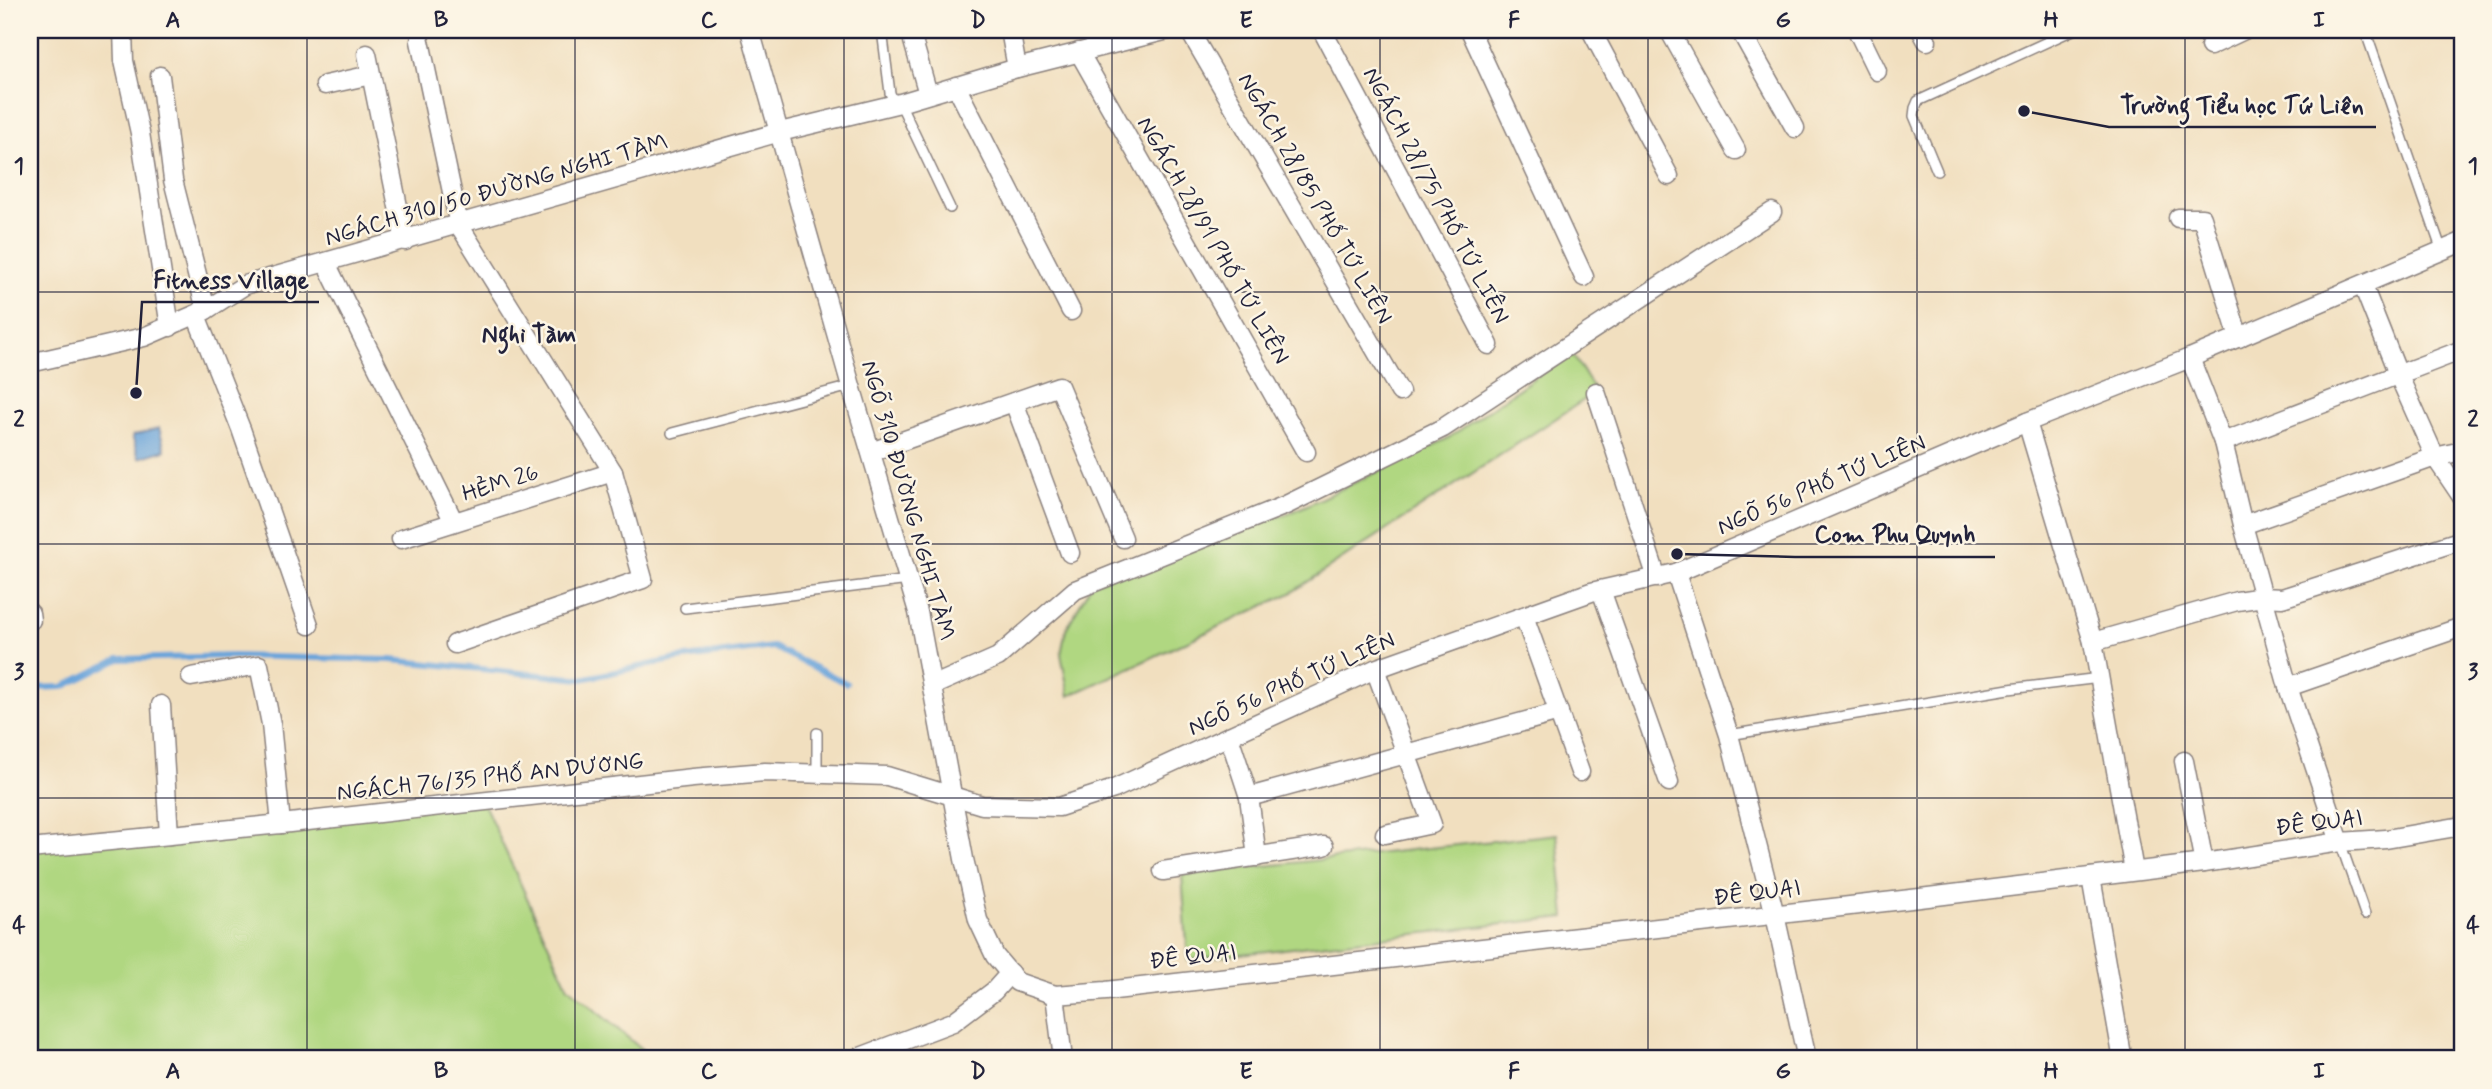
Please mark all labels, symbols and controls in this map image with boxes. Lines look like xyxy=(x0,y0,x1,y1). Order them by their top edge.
text: A xyxy=(165,6,181,36)
text: B xyxy=(434,6,449,36)
text: C xyxy=(701,6,718,36)
text: D xyxy=(970,6,986,36)
text: E xyxy=(1239,6,1253,36)
text: F xyxy=(1508,6,1520,36)
text: G xyxy=(1775,6,1791,36)
text: H xyxy=(2043,6,2059,36)
text: I xyxy=(2313,6,2325,36)
street label: NGÁCH 28/75 PHỐ TỨ LIÊN xyxy=(1355,63,1516,329)
street label: NGÁCH 28/85 PHỐ TỨ LIÊN xyxy=(1230,68,1399,330)
callout: Trường Tiểu học Tứ Liên xyxy=(2109,82,2376,127)
text: Trường Tiểu học Tứ Liên xyxy=(2120,91,2364,125)
street label: NGÁCH 28/91 PHỐ TỨ LIÊN xyxy=(1129,112,1295,370)
street label: NGÁCH 310/50 ĐƯỜNG NGHI TÀM xyxy=(322,128,671,254)
text: 1 xyxy=(14,152,24,182)
text: 1 xyxy=(2468,152,2478,182)
callout: Fitness Village xyxy=(142,257,319,302)
text: Fitness Village xyxy=(153,266,309,300)
district label: Nghi Tàm xyxy=(482,320,576,354)
street label: NGÕ 310 ĐƯỜNG NGHI TÀM xyxy=(853,357,961,644)
text: 2 xyxy=(13,405,25,435)
text: 2 xyxy=(2467,405,2479,435)
street label: NGÕ 56 PHỐ TỨ LIÊN xyxy=(1713,428,1931,543)
street label: HẺM 26 xyxy=(459,458,543,510)
callout: Com Phu Quynh xyxy=(1795,512,1995,557)
text: Com Phu Quynh xyxy=(1814,520,1976,551)
street label: NGÕ 56 PHỐ TỨ LIÊN xyxy=(1184,626,1400,744)
text: 3 xyxy=(14,658,25,688)
text: 3 xyxy=(2468,658,2479,688)
street label: NGÁCH 76/35 PHỐ AN DƯƠNG xyxy=(335,747,645,809)
street label: ĐÊ QUAI xyxy=(2274,804,2365,844)
street label: ĐÊ QUAI xyxy=(1712,874,1803,914)
text: 4 xyxy=(12,911,26,941)
text: 4 xyxy=(2466,911,2480,941)
street label: ĐÊ QUAI xyxy=(1148,938,1238,977)
text: A xyxy=(165,1057,181,1087)
text: B xyxy=(434,1057,449,1087)
text: C xyxy=(701,1057,718,1087)
text: D xyxy=(970,1057,986,1087)
text: E xyxy=(1239,1057,1253,1087)
text: F xyxy=(1508,1057,1520,1087)
text: G xyxy=(1775,1057,1791,1087)
text: H xyxy=(2043,1057,2059,1087)
text: I xyxy=(2313,1057,2325,1087)

